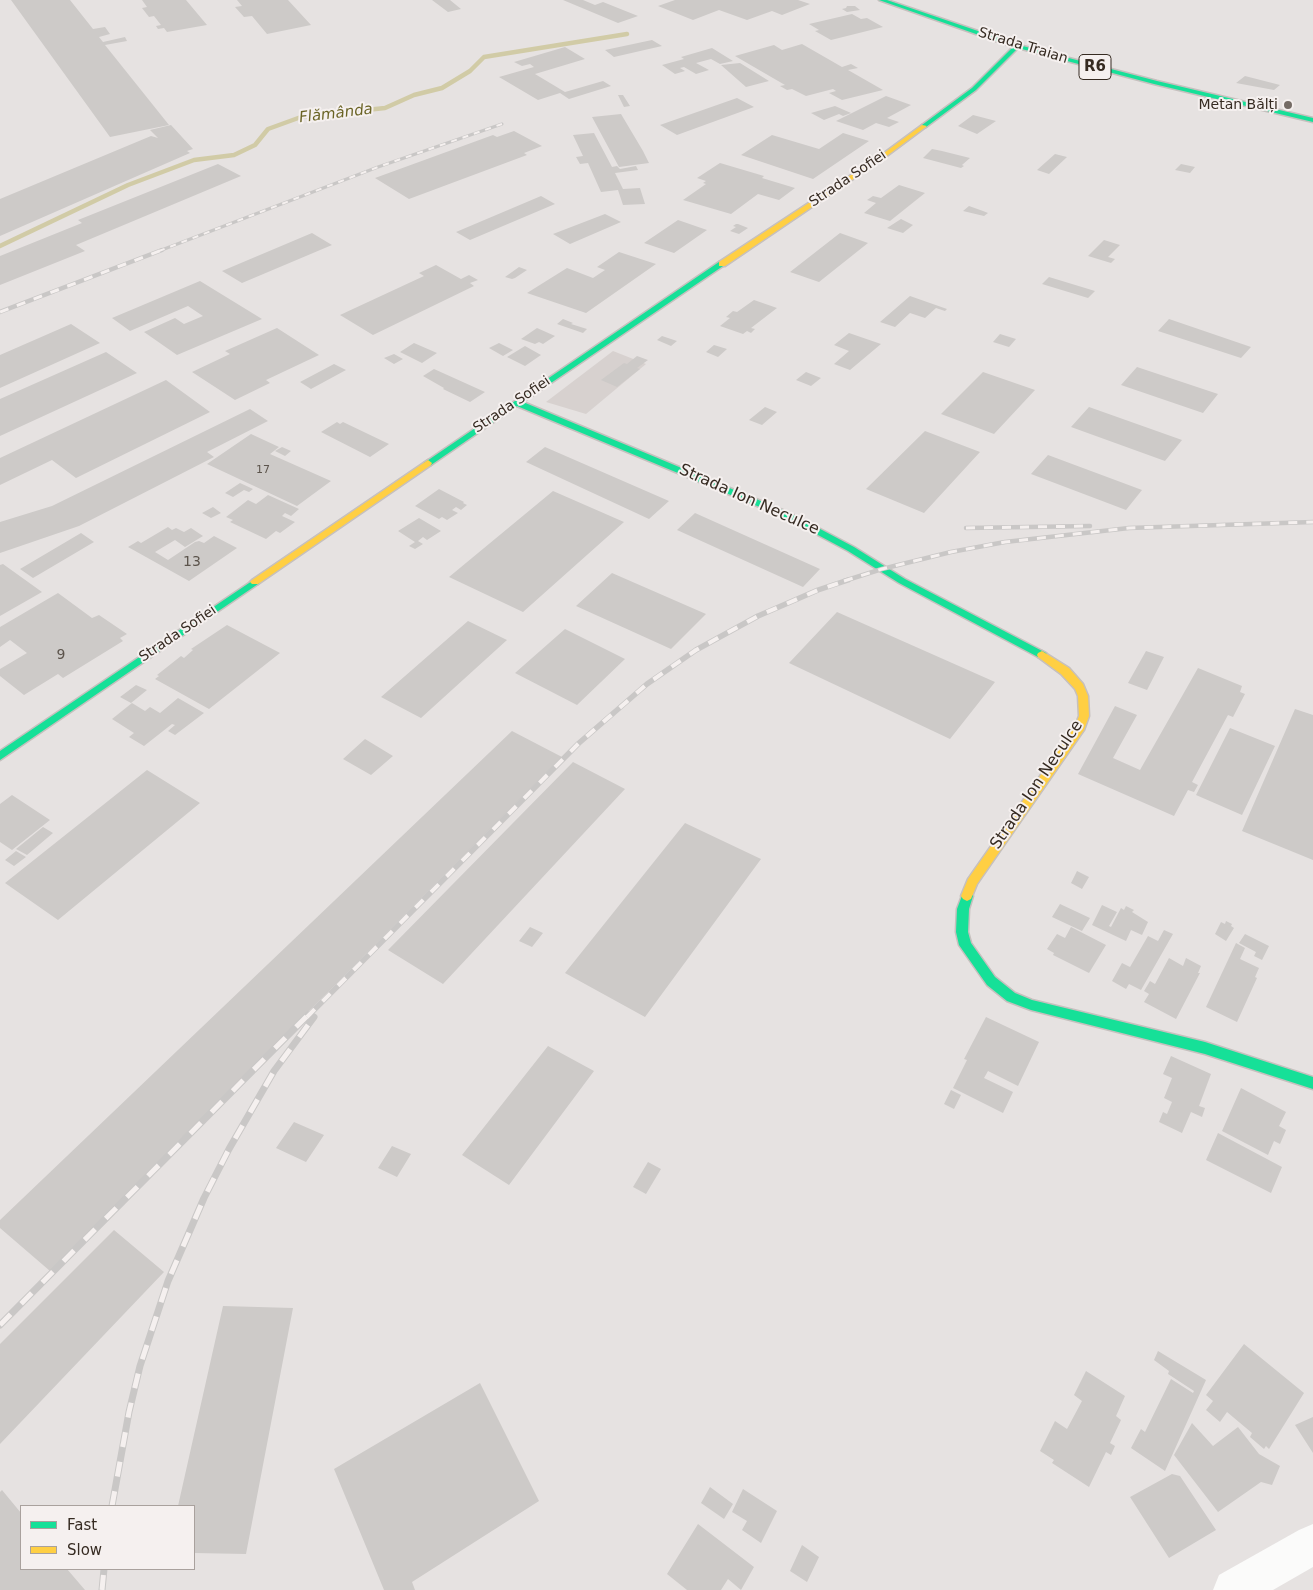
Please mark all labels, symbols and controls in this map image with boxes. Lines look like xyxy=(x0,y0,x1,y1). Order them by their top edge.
street label: Strada Trаian xyxy=(976,24,1070,68)
road number: R6 xyxy=(1079,54,1111,80)
place label: Metan Bălți xyxy=(1198,97,1278,113)
marker: Metan Bălți xyxy=(1282,99,1294,111)
water label: Flămânda xyxy=(298,101,374,127)
street label: Strada Sofiei xyxy=(806,147,890,211)
street label: Strada Sofiei xyxy=(470,373,554,437)
street label: Strada Ion Neculce xyxy=(676,460,822,540)
house number: 17 xyxy=(256,463,270,477)
house number: 13 xyxy=(183,554,201,570)
street label: Strada Sofiei xyxy=(136,602,220,666)
house number: 9 xyxy=(57,647,65,663)
street label: Strada Ion Neculce xyxy=(987,717,1087,853)
legend xyxy=(20,1505,195,1570)
text: Fast xyxy=(67,1516,97,1534)
text: Slow xyxy=(67,1541,102,1559)

